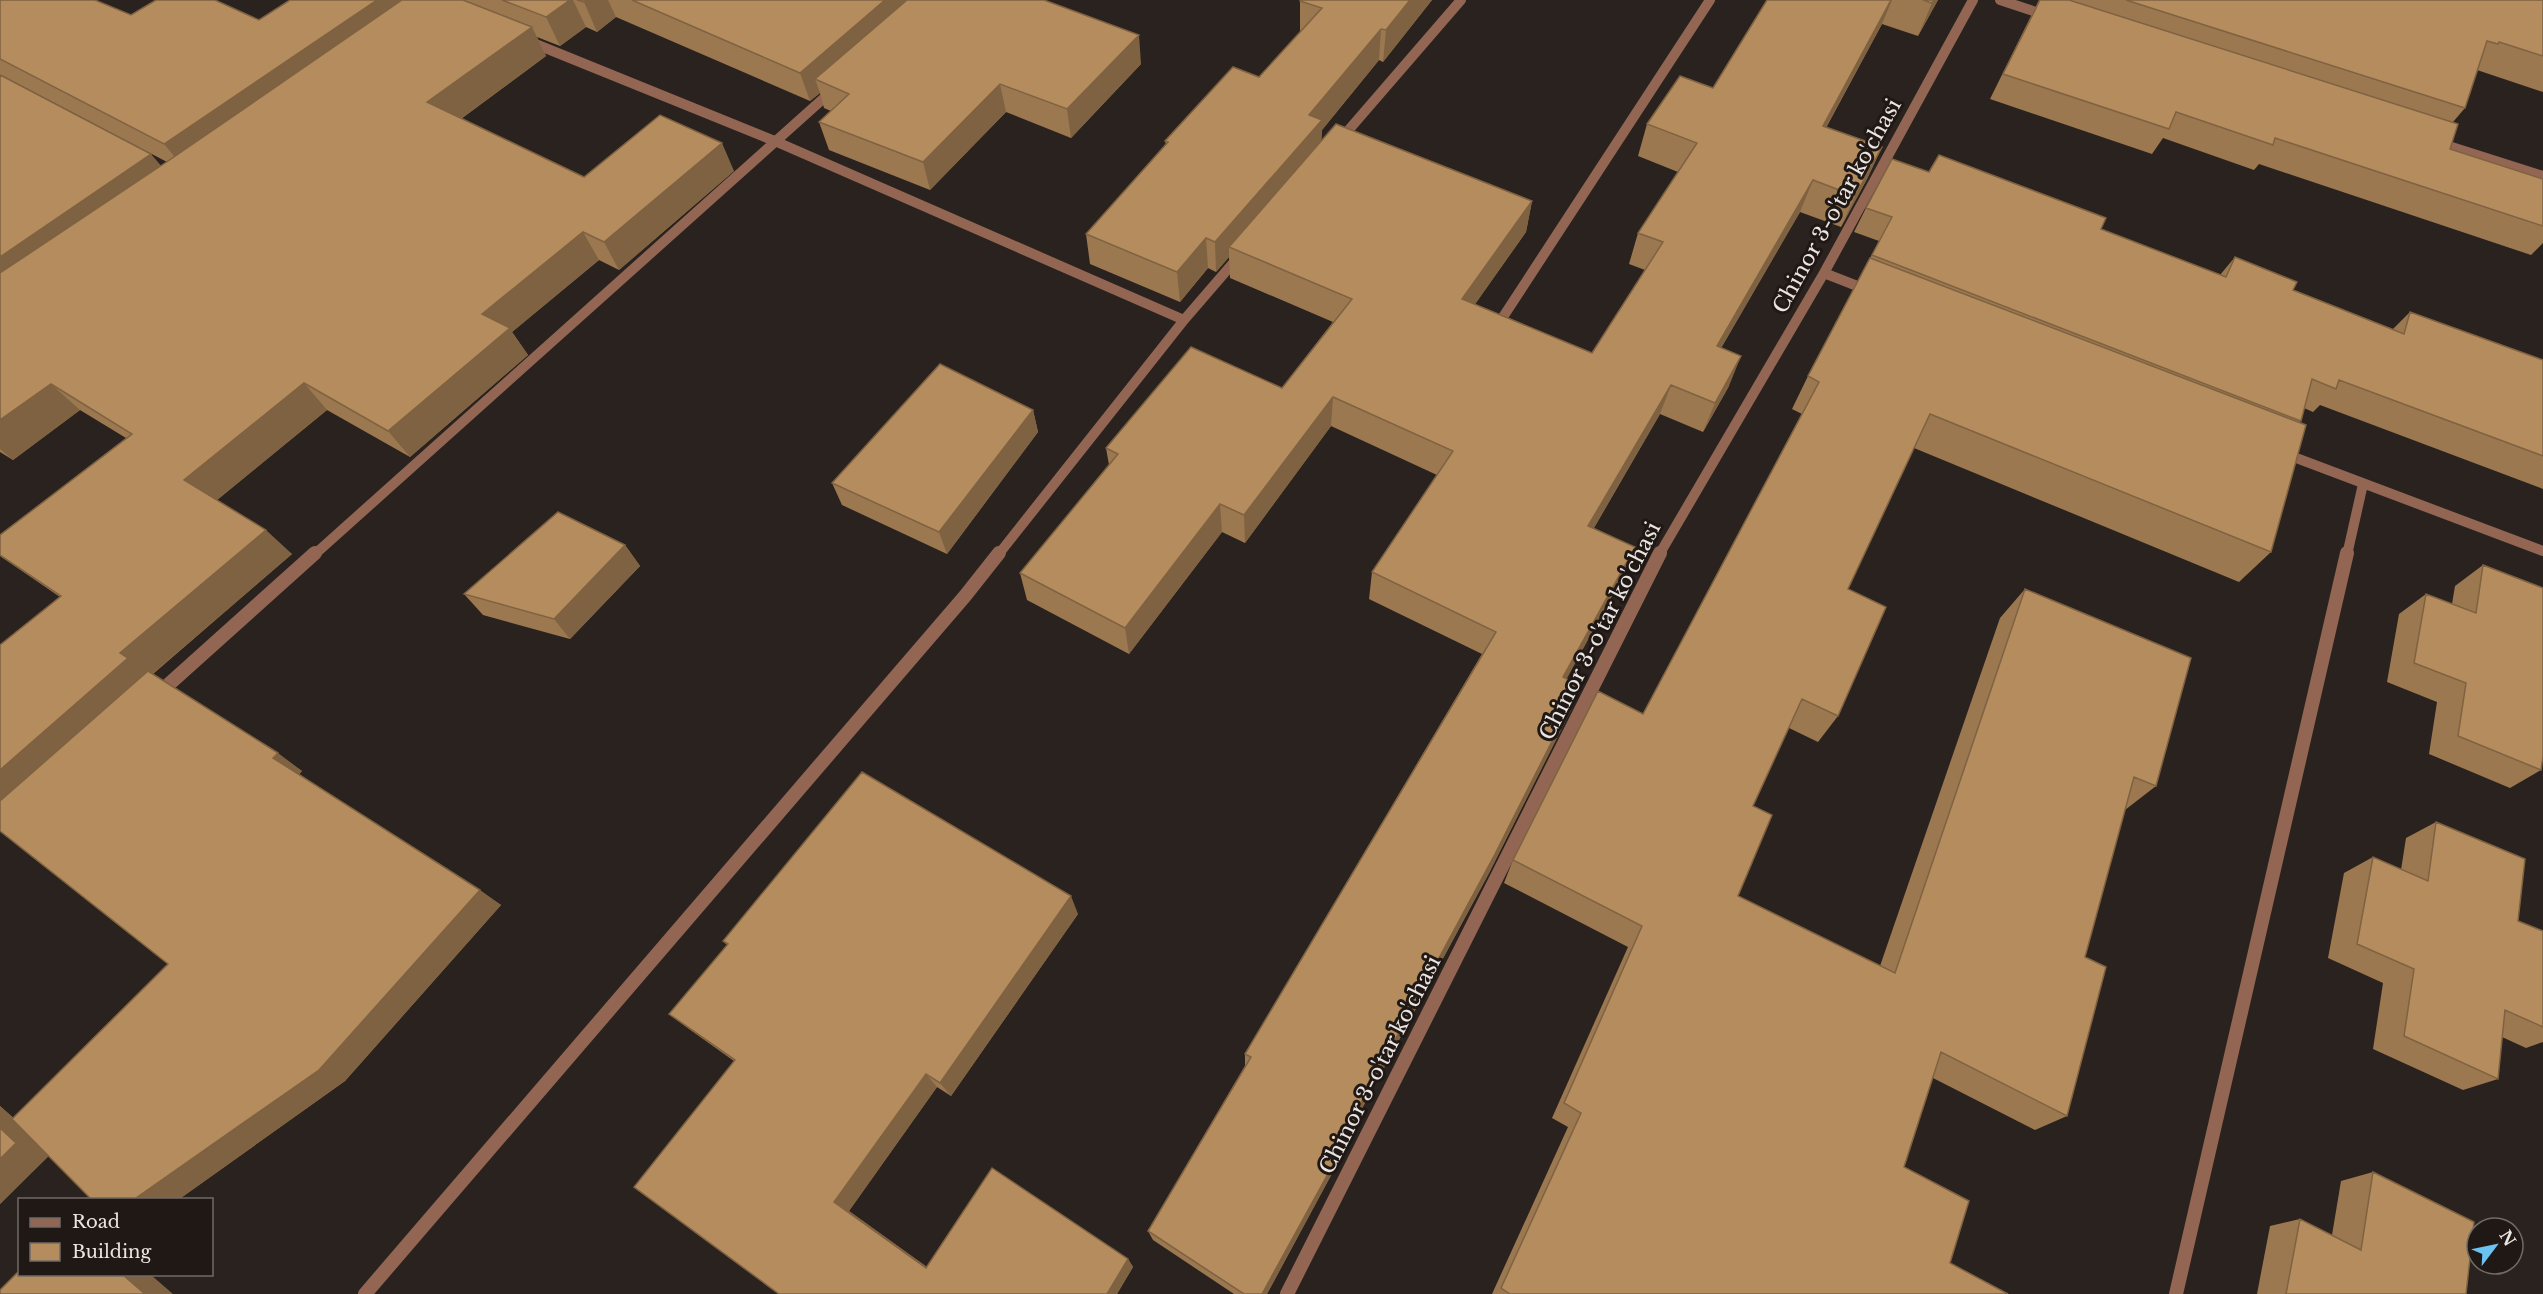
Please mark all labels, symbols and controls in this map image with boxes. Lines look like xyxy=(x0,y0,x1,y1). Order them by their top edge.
street label: Chinor 3-o'tar ko'chasi xyxy=(1767,94,1907,318)
street label: Chinor 3-o'tar ko'chasi xyxy=(1534,518,1666,744)
street label: Chinor 3-o'tar ko'chasi xyxy=(1314,952,1446,1178)
legend xyxy=(18,1198,213,1276)
text: Road xyxy=(72,1211,120,1233)
north arrow xyxy=(2465,1216,2525,1276)
text: N xyxy=(2495,1226,2520,1250)
text: Building xyxy=(72,1241,151,1263)

